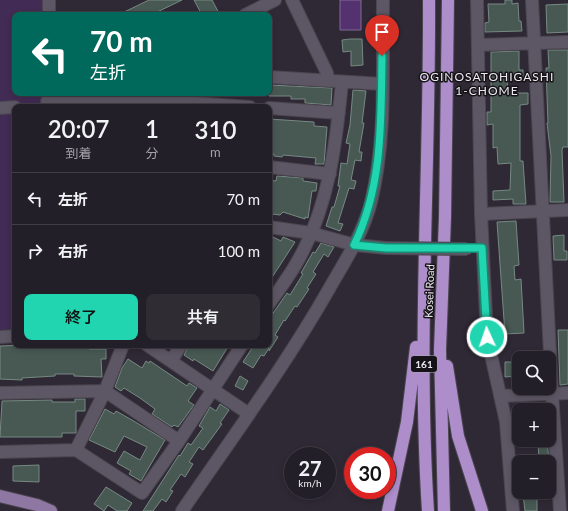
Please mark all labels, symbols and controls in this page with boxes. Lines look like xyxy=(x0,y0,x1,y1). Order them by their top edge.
pin xyxy=(365,15,399,56)
icon: arrive xyxy=(371,21,393,43)
text: 70 m xyxy=(90,24,153,58)
icon: left xyxy=(24,28,76,80)
text: 左折 xyxy=(90,61,126,83)
district label: OGINOSATOHIGASHI 1-CHOME xyxy=(420,69,554,98)
text: 20:07 xyxy=(48,114,109,143)
text: 1 xyxy=(145,114,159,143)
text: 310 xyxy=(195,115,236,144)
text: m xyxy=(210,144,221,160)
text: 到着 xyxy=(66,145,92,161)
text: 分 xyxy=(145,145,159,161)
icon: left xyxy=(24,188,46,210)
text: 左折 xyxy=(58,190,88,208)
text: 70 m xyxy=(226,190,260,208)
icon: right xyxy=(24,240,46,262)
text: 右折 xyxy=(58,242,88,260)
text: 100 m xyxy=(218,242,260,260)
street label: Kosei Road xyxy=(422,264,436,318)
button: 終了 xyxy=(24,294,138,340)
button: 共有 xyxy=(146,294,260,340)
position arrow xyxy=(466,316,508,358)
map controls xyxy=(512,351,556,499)
button: search xyxy=(512,351,556,395)
road number: 161 xyxy=(411,356,437,372)
button: + xyxy=(512,403,556,447)
speed limit sign: 30 xyxy=(344,447,396,499)
button: − xyxy=(512,455,556,499)
text: 27 xyxy=(298,456,322,480)
text: km/h xyxy=(298,477,322,489)

